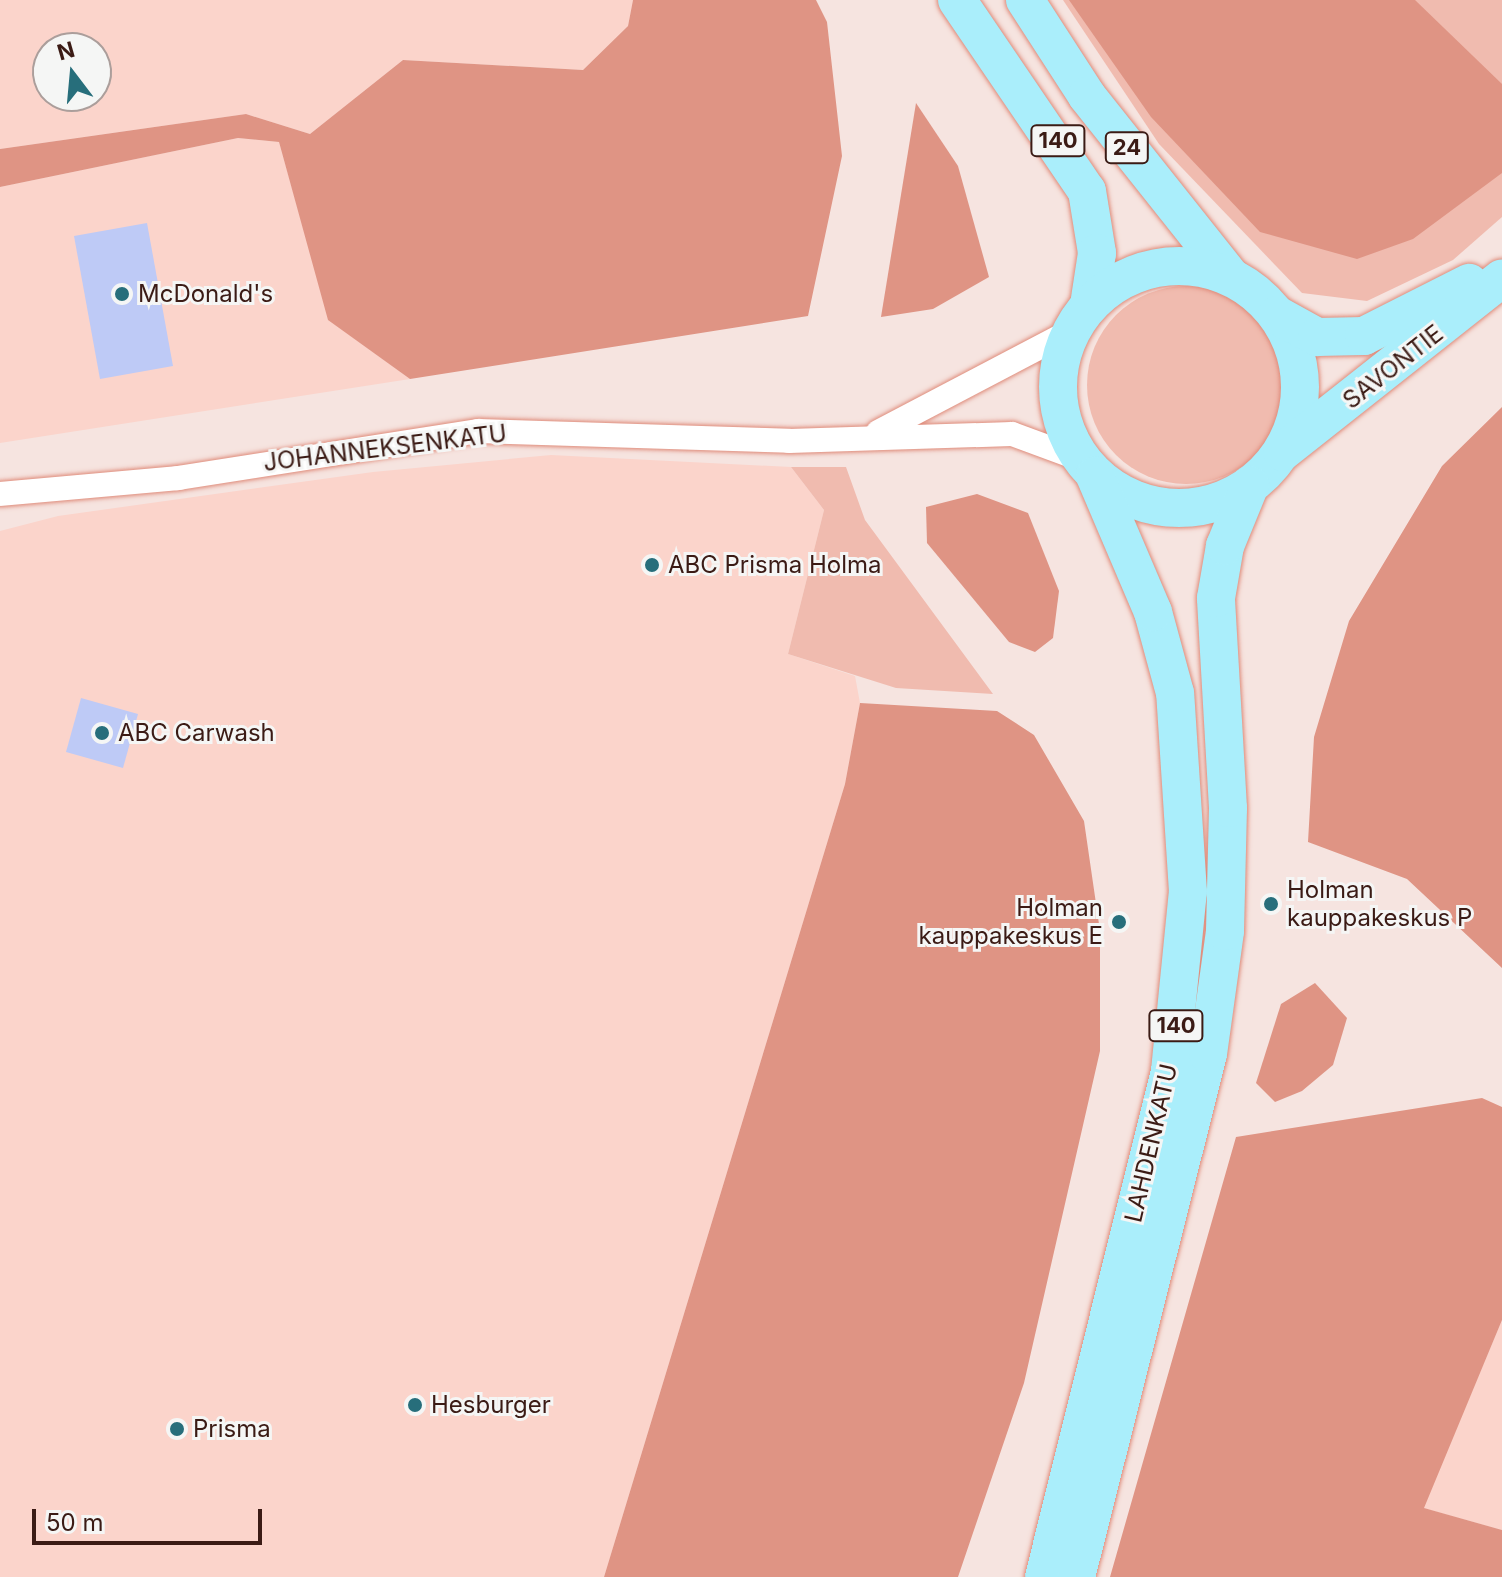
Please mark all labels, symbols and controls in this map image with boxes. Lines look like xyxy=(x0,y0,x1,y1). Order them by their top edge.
north arrow xyxy=(32,32,112,112)
text: N xyxy=(54,36,78,66)
road number: 140 xyxy=(1030,123,1086,159)
road number: 24 xyxy=(1103,130,1151,166)
place label: McDonald's xyxy=(138,280,273,308)
marker: McDonald's xyxy=(113,285,131,303)
street label: SAVONTIE xyxy=(1337,319,1449,415)
street label: JOHANNEKSENKATU xyxy=(262,419,508,477)
place label: ABC Prisma Holma xyxy=(668,551,882,579)
marker: ABC Prisma Holma xyxy=(643,556,661,574)
place label: ABC Carwash xyxy=(118,719,275,747)
marker: ABC Carwash xyxy=(93,724,111,742)
place label: Holman kauppakeskus P xyxy=(1287,876,1472,932)
place label: Holman kauppakeskus E xyxy=(919,894,1103,950)
marker: Holman kauppakeskus P xyxy=(1262,895,1280,913)
marker: Holman kauppakeskus E xyxy=(1110,913,1128,931)
road number: 140 xyxy=(1148,1008,1204,1044)
street label: LAHDENKATU xyxy=(1119,1061,1183,1225)
place label: Hesburger xyxy=(431,1391,551,1419)
marker: Hesburger xyxy=(406,1396,424,1414)
place label: Prisma xyxy=(193,1415,271,1443)
marker: Prisma xyxy=(168,1420,186,1438)
scale bar xyxy=(36,1493,266,1543)
text: 50 m xyxy=(46,1508,104,1537)

